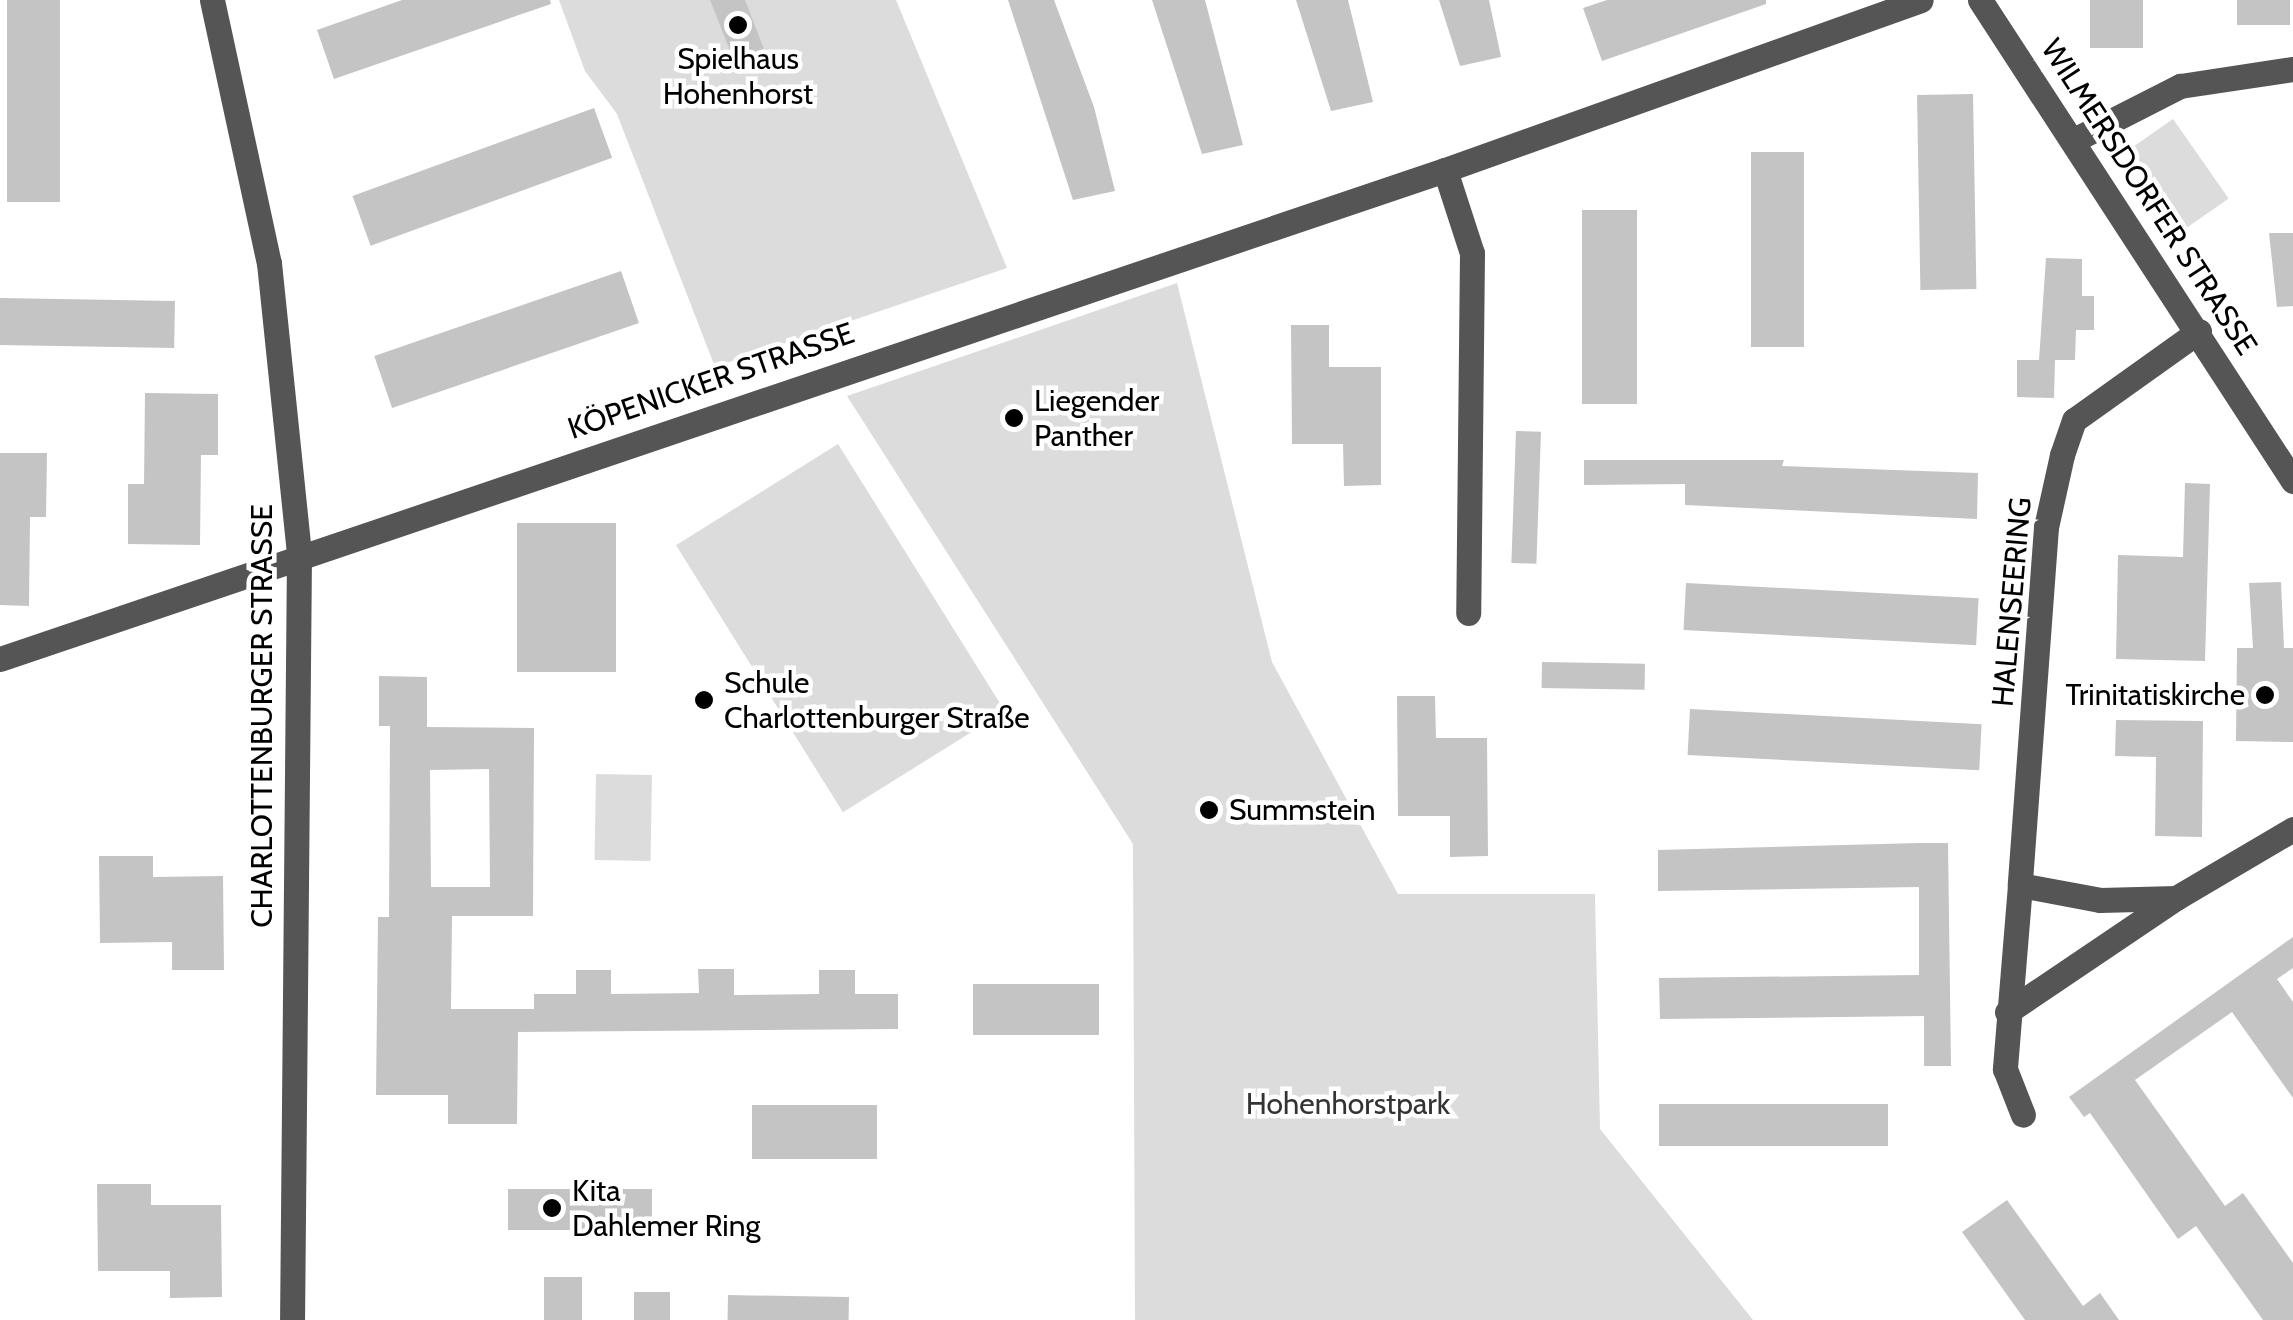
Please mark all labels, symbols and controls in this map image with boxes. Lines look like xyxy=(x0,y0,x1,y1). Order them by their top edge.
marker: Spielhaus Hohenhorst xyxy=(727,14,749,36)
street label: WILMERSDORFER STRASSE xyxy=(2033,32,2265,362)
place label: Spielhaus Hohenhorst xyxy=(663,41,813,112)
street label: KÖPENICKER STRASSE xyxy=(563,315,859,447)
place label: Liegender Panther xyxy=(1034,383,1159,454)
marker: Liegender Panther xyxy=(1003,407,1025,429)
street label: HALENSEERING xyxy=(1985,496,2039,708)
street label: CHARLOTTENBURGER STRASSE xyxy=(244,504,280,928)
place label: Schule Charlottenburger Straße xyxy=(724,665,1030,736)
place label: Trinitatiskirche xyxy=(2065,677,2245,713)
marker: Trinitatiskirche xyxy=(2254,684,2276,706)
marker: Schule Charlottenburger Straße xyxy=(693,689,715,711)
place label: Summstein xyxy=(1229,792,1376,828)
marker: Summstein xyxy=(1198,799,1220,821)
park label: Hohenhorstpark xyxy=(1246,1086,1450,1122)
place label: Kita Dahlemer Ring xyxy=(572,1173,760,1244)
marker: Kita Dahlemer Ring xyxy=(541,1197,563,1219)

